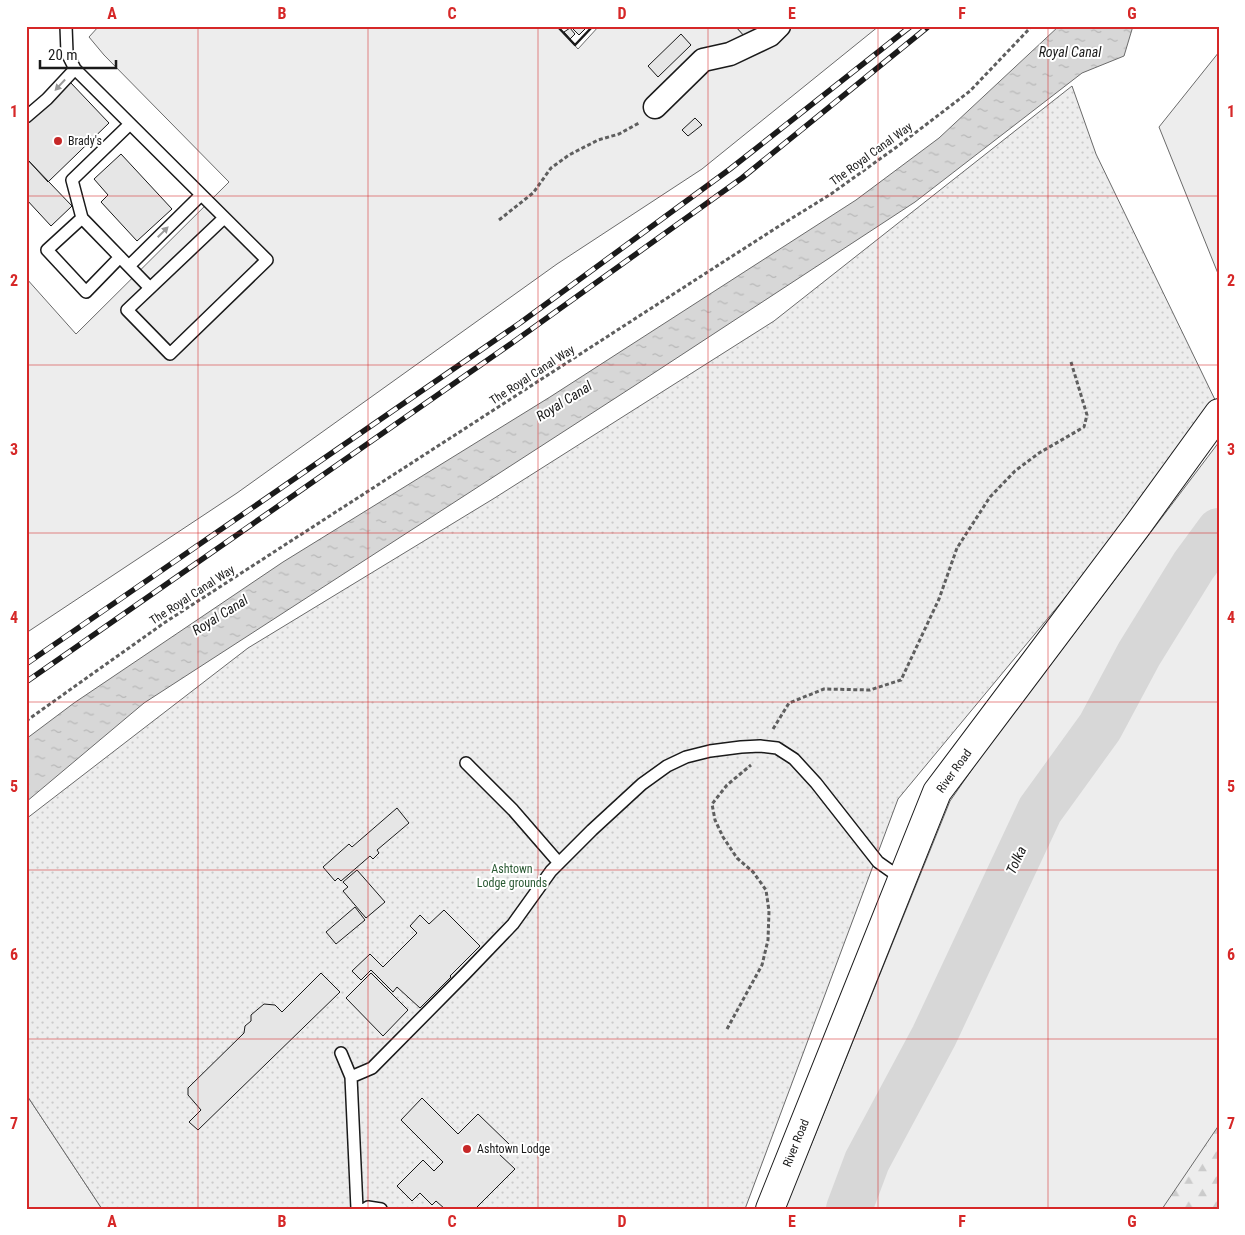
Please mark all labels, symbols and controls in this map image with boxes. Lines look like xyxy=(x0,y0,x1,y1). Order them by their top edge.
text: A xyxy=(107,4,117,23)
text: B xyxy=(278,4,287,23)
text: C xyxy=(447,4,457,23)
text: D xyxy=(617,4,627,23)
text: E xyxy=(788,4,796,23)
text: F xyxy=(958,4,966,23)
text: G xyxy=(1127,4,1137,23)
scale bar xyxy=(40,38,116,70)
water label: Royal Canal xyxy=(1039,44,1102,60)
text: 20 m xyxy=(48,46,78,64)
one-way arrow xyxy=(54,79,66,91)
text: 1 xyxy=(10,102,18,121)
text: 1 xyxy=(1227,102,1235,121)
street label: The Royal Canal Way xyxy=(827,119,915,189)
place label: Brady's xyxy=(68,134,102,148)
marker: Brady's xyxy=(52,135,64,147)
one-way arrow xyxy=(157,226,169,238)
text: 2 xyxy=(10,271,18,290)
text: 2 xyxy=(1227,271,1235,290)
street label: The Royal Canal Way xyxy=(487,342,577,408)
water label: Royal Canal xyxy=(533,377,595,425)
text: 3 xyxy=(10,440,18,459)
text: 3 xyxy=(1227,440,1235,459)
street label: The Royal Canal Way xyxy=(147,562,237,628)
water label: Royal Canal xyxy=(189,591,251,639)
text: 4 xyxy=(10,608,18,627)
text: 4 xyxy=(1227,608,1235,627)
street label: River Road xyxy=(934,746,974,795)
text: 5 xyxy=(10,777,18,796)
text: 5 xyxy=(1227,777,1235,796)
water label: Tolka xyxy=(1003,843,1029,877)
park label: Ashtown Lodge grounds xyxy=(477,862,547,890)
text: 6 xyxy=(10,945,18,964)
text: 6 xyxy=(1227,945,1235,964)
text: 7 xyxy=(10,1114,18,1133)
text: 7 xyxy=(1227,1114,1235,1133)
street label: River Road xyxy=(780,1117,812,1169)
place label: Ashtown Lodge xyxy=(477,1142,551,1156)
marker: Ashtown Lodge xyxy=(461,1143,473,1155)
text: A xyxy=(107,1212,117,1231)
text: B xyxy=(278,1212,287,1231)
text: C xyxy=(447,1212,457,1231)
text: D xyxy=(617,1212,627,1231)
text: E xyxy=(788,1212,796,1231)
text: F xyxy=(958,1212,966,1231)
text: G xyxy=(1127,1212,1137,1231)

